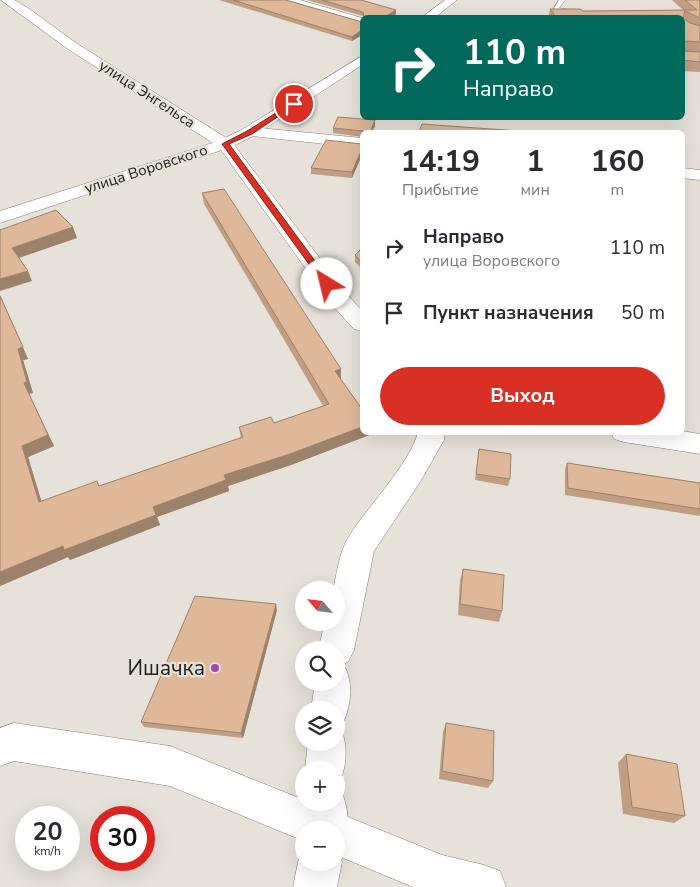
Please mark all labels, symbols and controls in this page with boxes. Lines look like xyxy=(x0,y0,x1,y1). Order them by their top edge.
text: 110 m xyxy=(463,29,566,76)
icon: right xyxy=(380,35,445,100)
street label: улица Энгельса xyxy=(95,55,199,133)
text: Направо xyxy=(463,74,554,104)
pin xyxy=(273,83,315,125)
icon: arrive xyxy=(280,90,308,118)
street label: улица Воровского xyxy=(82,140,210,198)
text: 14:19 xyxy=(401,141,480,182)
text: 1 xyxy=(526,141,544,182)
text: 160 xyxy=(590,141,644,182)
text: Прибытие xyxy=(402,179,479,201)
text: мин xyxy=(521,179,550,201)
text: m xyxy=(611,179,624,201)
text: Направо xyxy=(423,224,504,250)
icon: right xyxy=(380,234,408,262)
text: 110 m xyxy=(610,235,665,261)
text: улица Воровского xyxy=(423,250,560,272)
position arrow xyxy=(300,257,352,309)
icon: arrive xyxy=(380,299,408,327)
text: Пункт назначения xyxy=(423,300,594,326)
text: 50 m xyxy=(621,300,665,326)
button: Выход xyxy=(380,367,665,425)
north arrow xyxy=(295,581,345,631)
map controls xyxy=(295,581,345,871)
button: search xyxy=(295,641,345,691)
place label: Ишачка xyxy=(127,654,205,682)
marker: Ишачка xyxy=(209,662,221,674)
button: layers xyxy=(295,701,345,751)
button: + xyxy=(295,761,345,811)
speed limit sign: 30 xyxy=(90,806,155,871)
text: 20 xyxy=(32,815,63,849)
button: − xyxy=(295,821,345,871)
text: km/h xyxy=(34,843,61,859)

